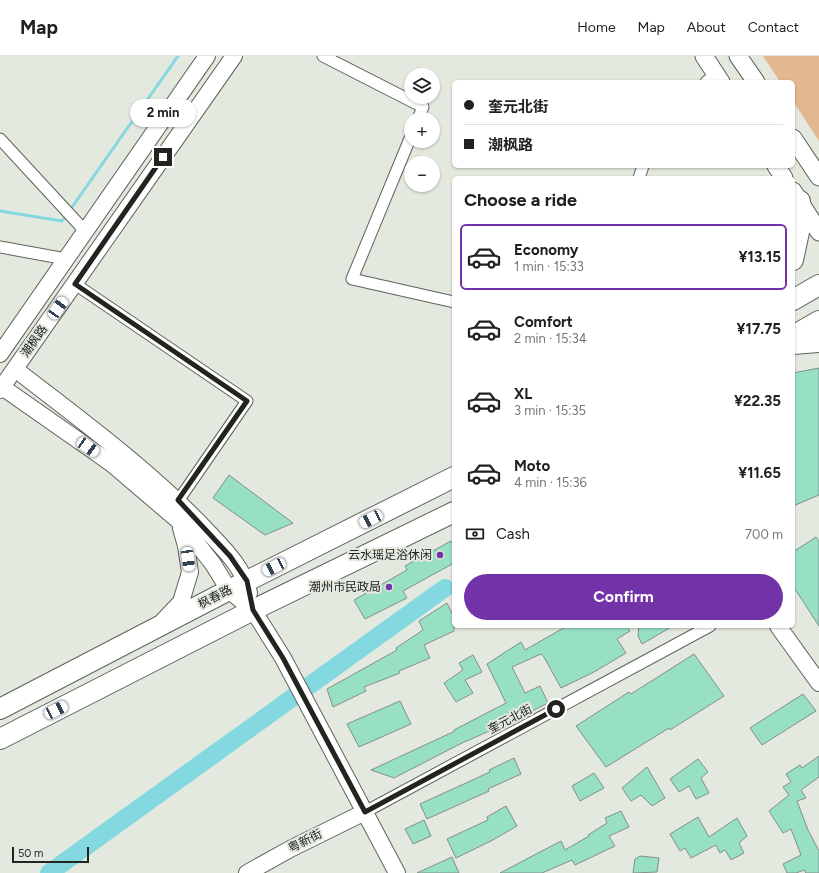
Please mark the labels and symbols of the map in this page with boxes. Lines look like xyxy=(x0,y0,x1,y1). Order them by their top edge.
callout: 2 min xyxy=(130,99,196,127)
route end xyxy=(154,148,172,166)
car xyxy=(46,295,70,321)
street label: 潮枫路 xyxy=(18,322,50,360)
car xyxy=(75,435,101,459)
car xyxy=(358,508,384,530)
car xyxy=(180,546,196,572)
place label: 云水瑶足浴休闲 xyxy=(348,548,432,562)
marker: 云水瑶足浴休闲 xyxy=(435,550,445,560)
car xyxy=(261,556,287,578)
place label: 潮州市民政局 xyxy=(309,580,381,594)
marker: 潮州市民政局 xyxy=(384,582,394,592)
street label: 枫春路 xyxy=(196,583,234,611)
car xyxy=(43,699,69,721)
route start xyxy=(547,700,565,718)
street label: 奎元北街 xyxy=(486,702,534,736)
street label: 粤新街 xyxy=(286,827,324,855)
scale bar xyxy=(12,845,89,864)

